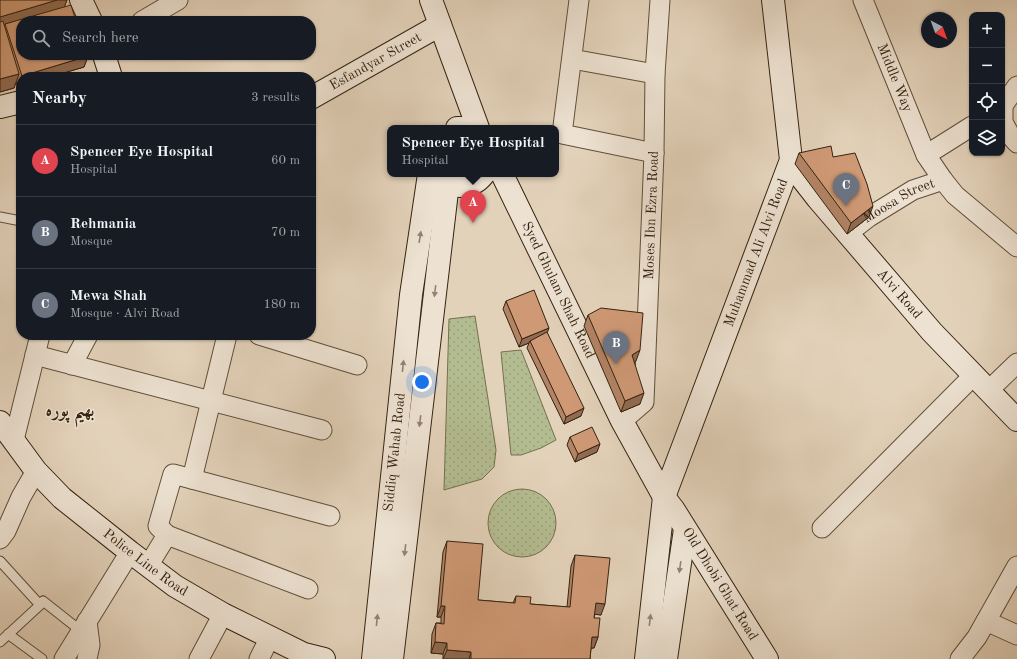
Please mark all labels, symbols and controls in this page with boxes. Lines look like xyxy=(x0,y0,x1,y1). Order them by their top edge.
north arrow xyxy=(921,12,957,48)
map controls xyxy=(969,12,1005,156)
button: + xyxy=(969,12,1005,48)
search box xyxy=(16,16,316,60)
icon: search xyxy=(30,27,52,49)
street label: Esfandyar Street xyxy=(327,30,424,93)
text: Search here xyxy=(62,31,139,46)
street label: Middle Way xyxy=(875,42,915,114)
button: − xyxy=(969,48,1005,84)
button: locate xyxy=(969,84,1005,120)
text: Nearby xyxy=(32,90,87,107)
text: 3 results xyxy=(251,91,300,104)
button: layers xyxy=(969,120,1005,156)
popup xyxy=(387,125,559,177)
text: Spencer Eye Hospital xyxy=(401,136,545,151)
text: Spencer Eye Hospital xyxy=(70,145,213,160)
street label: Moses Ibn Ezra Road xyxy=(642,150,661,280)
text: A xyxy=(40,154,50,167)
text: 60 m xyxy=(271,154,300,167)
text: Hospital xyxy=(401,154,448,167)
text: Hospital xyxy=(70,163,117,176)
pin: C xyxy=(833,173,859,206)
street label: Moosa Street xyxy=(861,176,937,226)
street label: Muhammad Ali Alvi Road xyxy=(722,177,790,329)
pin: A xyxy=(460,190,486,223)
text: Rehmania xyxy=(70,217,136,232)
street label: Syed Ghulam Shah Road xyxy=(519,219,597,361)
text: B xyxy=(40,226,50,239)
text: 70 m xyxy=(271,226,300,239)
one-way arrow xyxy=(417,231,423,243)
text: Mosque xyxy=(70,235,112,248)
street label: Alvi Road xyxy=(874,266,925,322)
one-way arrow xyxy=(432,285,438,297)
text: Mewa Shah xyxy=(70,289,147,304)
text: C xyxy=(41,298,49,311)
text: 180 m xyxy=(263,298,300,311)
text: Mosque · Alvi Road xyxy=(70,307,180,320)
pin: B xyxy=(603,331,629,364)
one-way arrow xyxy=(400,360,407,372)
your location xyxy=(412,372,432,392)
street label: Siddiq Wahab Road xyxy=(381,392,408,512)
district label: بھیم پورہ xyxy=(45,402,95,428)
one-way arrow xyxy=(417,414,423,427)
street label: Old Dhobi Ghat Road xyxy=(680,525,760,643)
street label: Police Line Road xyxy=(100,527,190,599)
one-way arrow xyxy=(402,544,408,556)
one-way arrow xyxy=(677,561,683,573)
one-way arrow xyxy=(374,614,380,626)
one-way arrow xyxy=(647,614,653,626)

